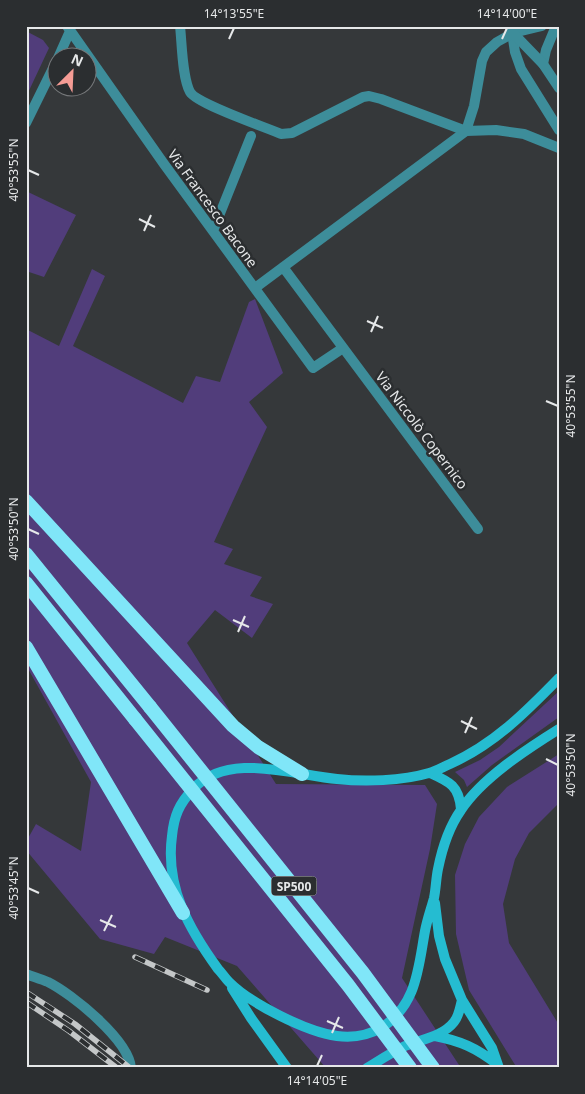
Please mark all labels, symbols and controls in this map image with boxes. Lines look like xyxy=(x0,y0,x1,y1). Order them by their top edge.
text: 14°13'55"E xyxy=(204,5,264,22)
text: 14°14'00"E xyxy=(477,5,537,22)
north arrow xyxy=(48,48,98,98)
text: N xyxy=(68,49,87,71)
text: 40°53'55"N xyxy=(5,138,22,202)
street label: Via Francesco Bacone xyxy=(164,145,262,271)
street label: Via Niccolò Copernico xyxy=(372,367,472,493)
text: 40°53'55"N xyxy=(562,374,579,438)
text: 40°53'50"N xyxy=(5,497,22,561)
text: 40°53'50"N xyxy=(562,733,579,797)
text: 40°53'45"N xyxy=(5,856,22,920)
road number: SP500 xyxy=(272,876,316,896)
text: 14°14'05"E xyxy=(287,1072,347,1089)

